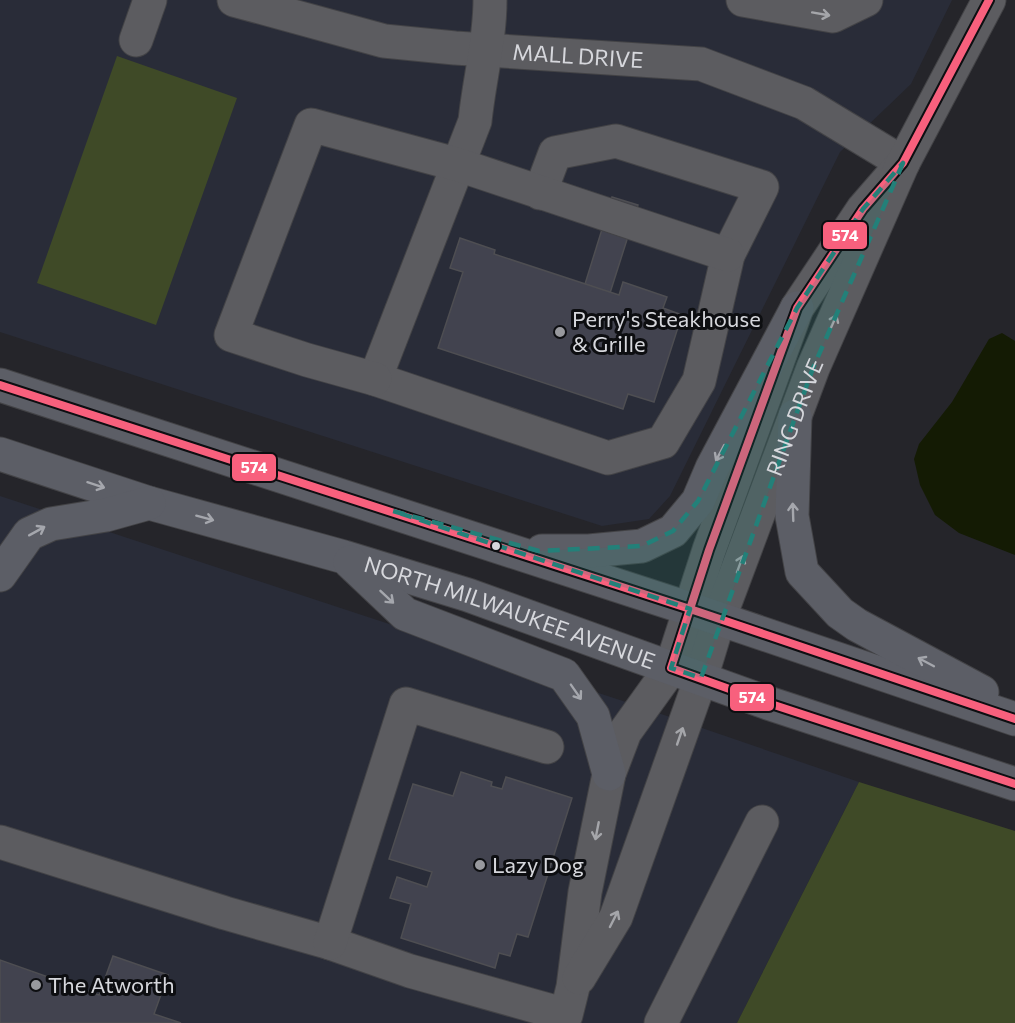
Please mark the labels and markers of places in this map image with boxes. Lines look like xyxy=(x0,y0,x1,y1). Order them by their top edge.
place label: Perry's Steakhouse & Grille xyxy=(572,305,761,357)
marker: Perry's Steakhouse & Grille xyxy=(553,325,567,339)
unlabelled marker xyxy=(490,540,502,552)
place label: Lazy Dog xyxy=(492,851,584,878)
marker: Lazy Dog xyxy=(473,858,487,872)
place label: The Atworth xyxy=(48,971,175,998)
marker: The Atworth xyxy=(29,978,43,992)

